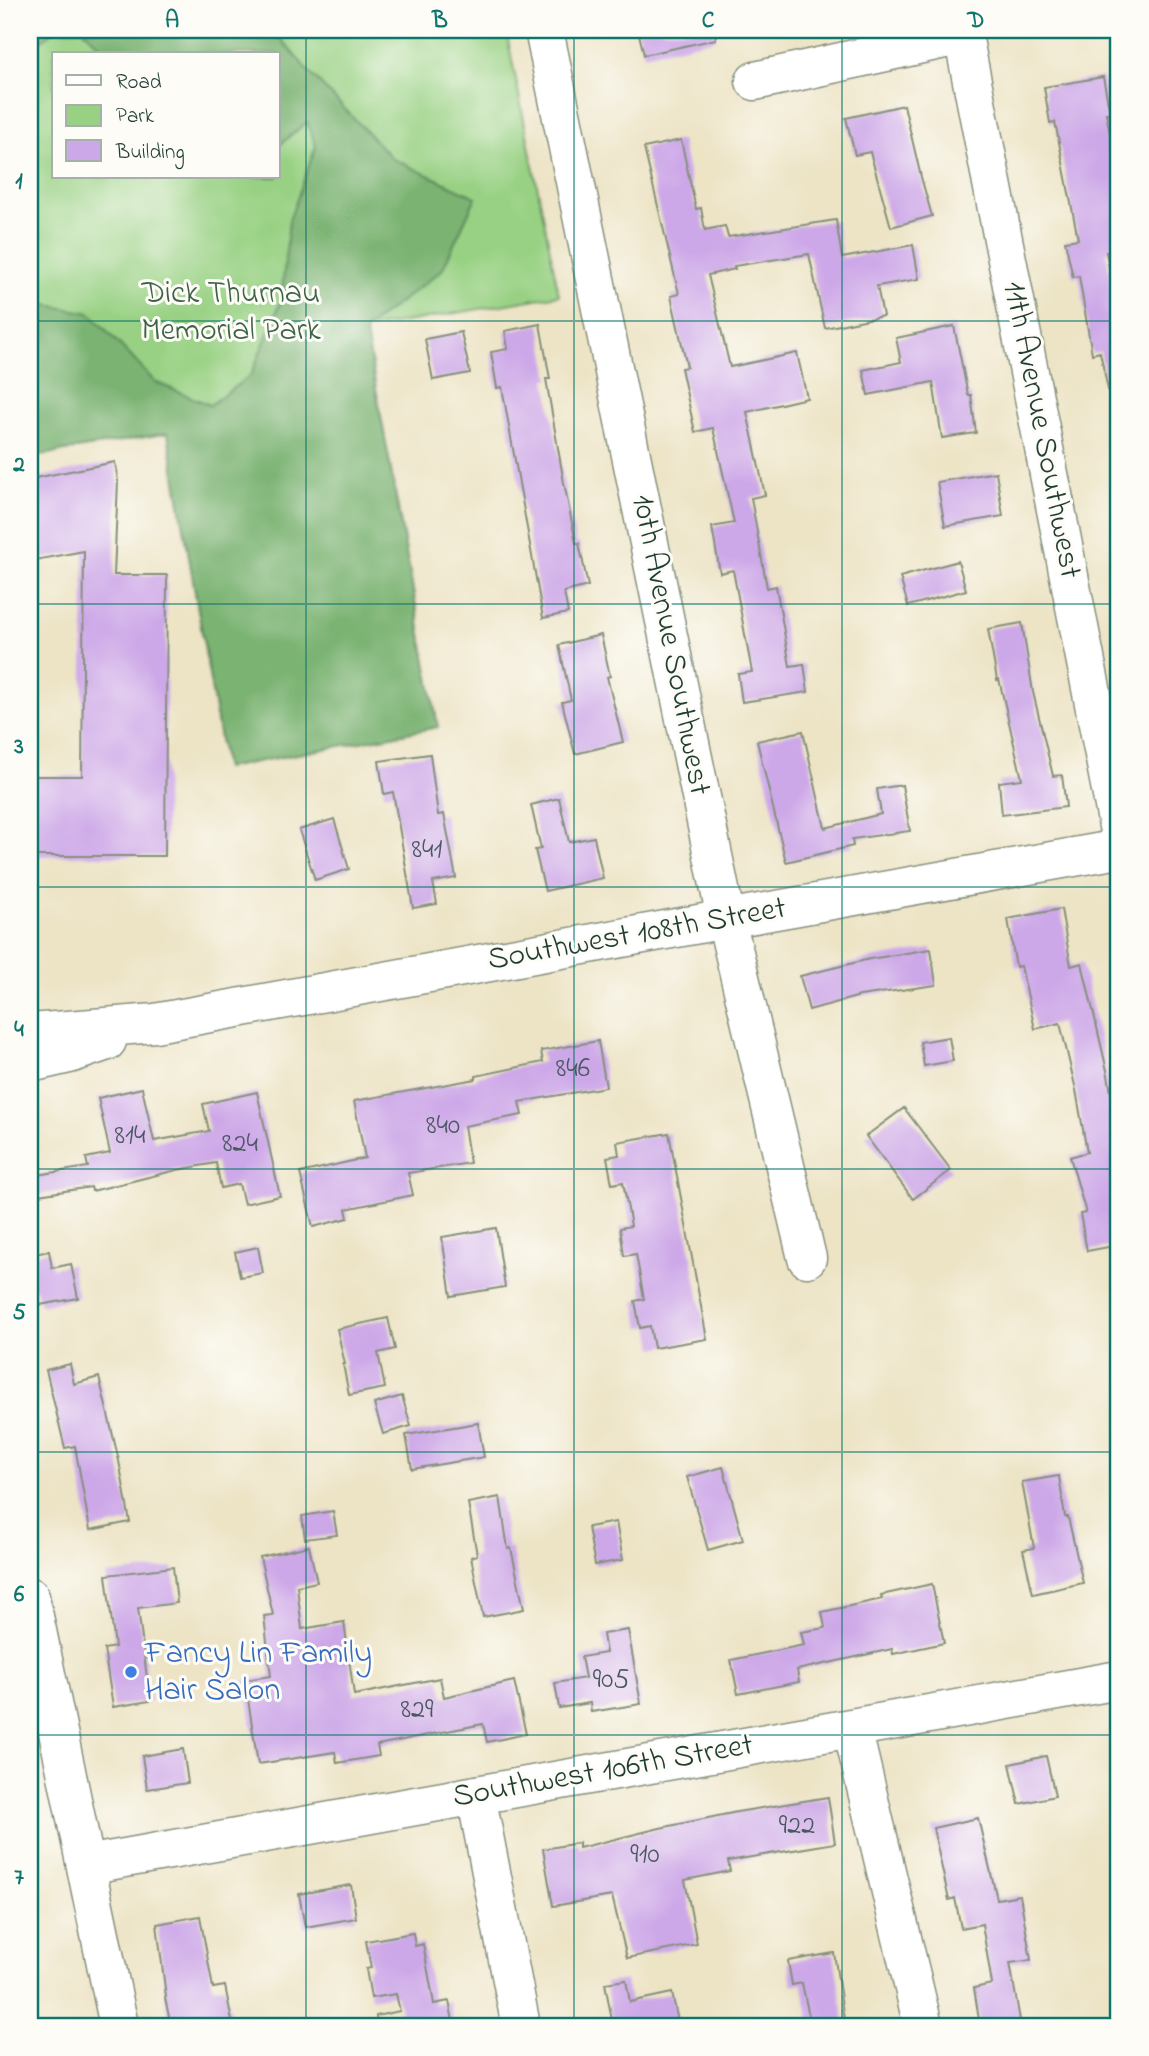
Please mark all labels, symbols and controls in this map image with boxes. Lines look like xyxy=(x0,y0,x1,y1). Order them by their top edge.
text: A xyxy=(165,5,179,38)
text: B xyxy=(431,5,448,38)
text: C xyxy=(702,5,715,38)
text: D xyxy=(967,5,984,38)
legend xyxy=(52,52,280,178)
text: Road xyxy=(116,68,162,98)
text: Park xyxy=(116,102,155,132)
text: Building xyxy=(115,138,185,170)
text: 1 xyxy=(15,166,23,199)
park label: Dick Thurnau Memorial Park xyxy=(141,271,322,355)
street label: 11th Avenue Southwest xyxy=(989,277,1093,583)
text: 2 xyxy=(12,449,25,482)
street label: 10th Avenue Southwest xyxy=(618,491,722,800)
text: 3 xyxy=(13,731,24,764)
house number: 841 xyxy=(412,830,443,871)
street label: Southwest 108th Street xyxy=(484,886,790,984)
text: 4 xyxy=(14,1014,24,1047)
house number: 846 xyxy=(556,1049,590,1090)
house number: 840 xyxy=(426,1106,460,1147)
house number: 814 xyxy=(115,1116,146,1157)
house number: 824 xyxy=(222,1124,258,1165)
text: 5 xyxy=(12,1297,26,1330)
text: 6 xyxy=(14,1579,25,1612)
place label: Fancy Lin Family Hair Salon xyxy=(144,1631,372,1715)
house number: 905 xyxy=(593,1660,629,1701)
marker: Fancy Lin Family Hair Salon xyxy=(123,1664,139,1680)
house number: 829 xyxy=(401,1690,434,1731)
street label: Southwest 106th Street xyxy=(449,1722,757,1822)
house number: 922 xyxy=(779,1806,815,1847)
house number: 910 xyxy=(630,1835,660,1876)
text: 7 xyxy=(14,1862,24,1895)

